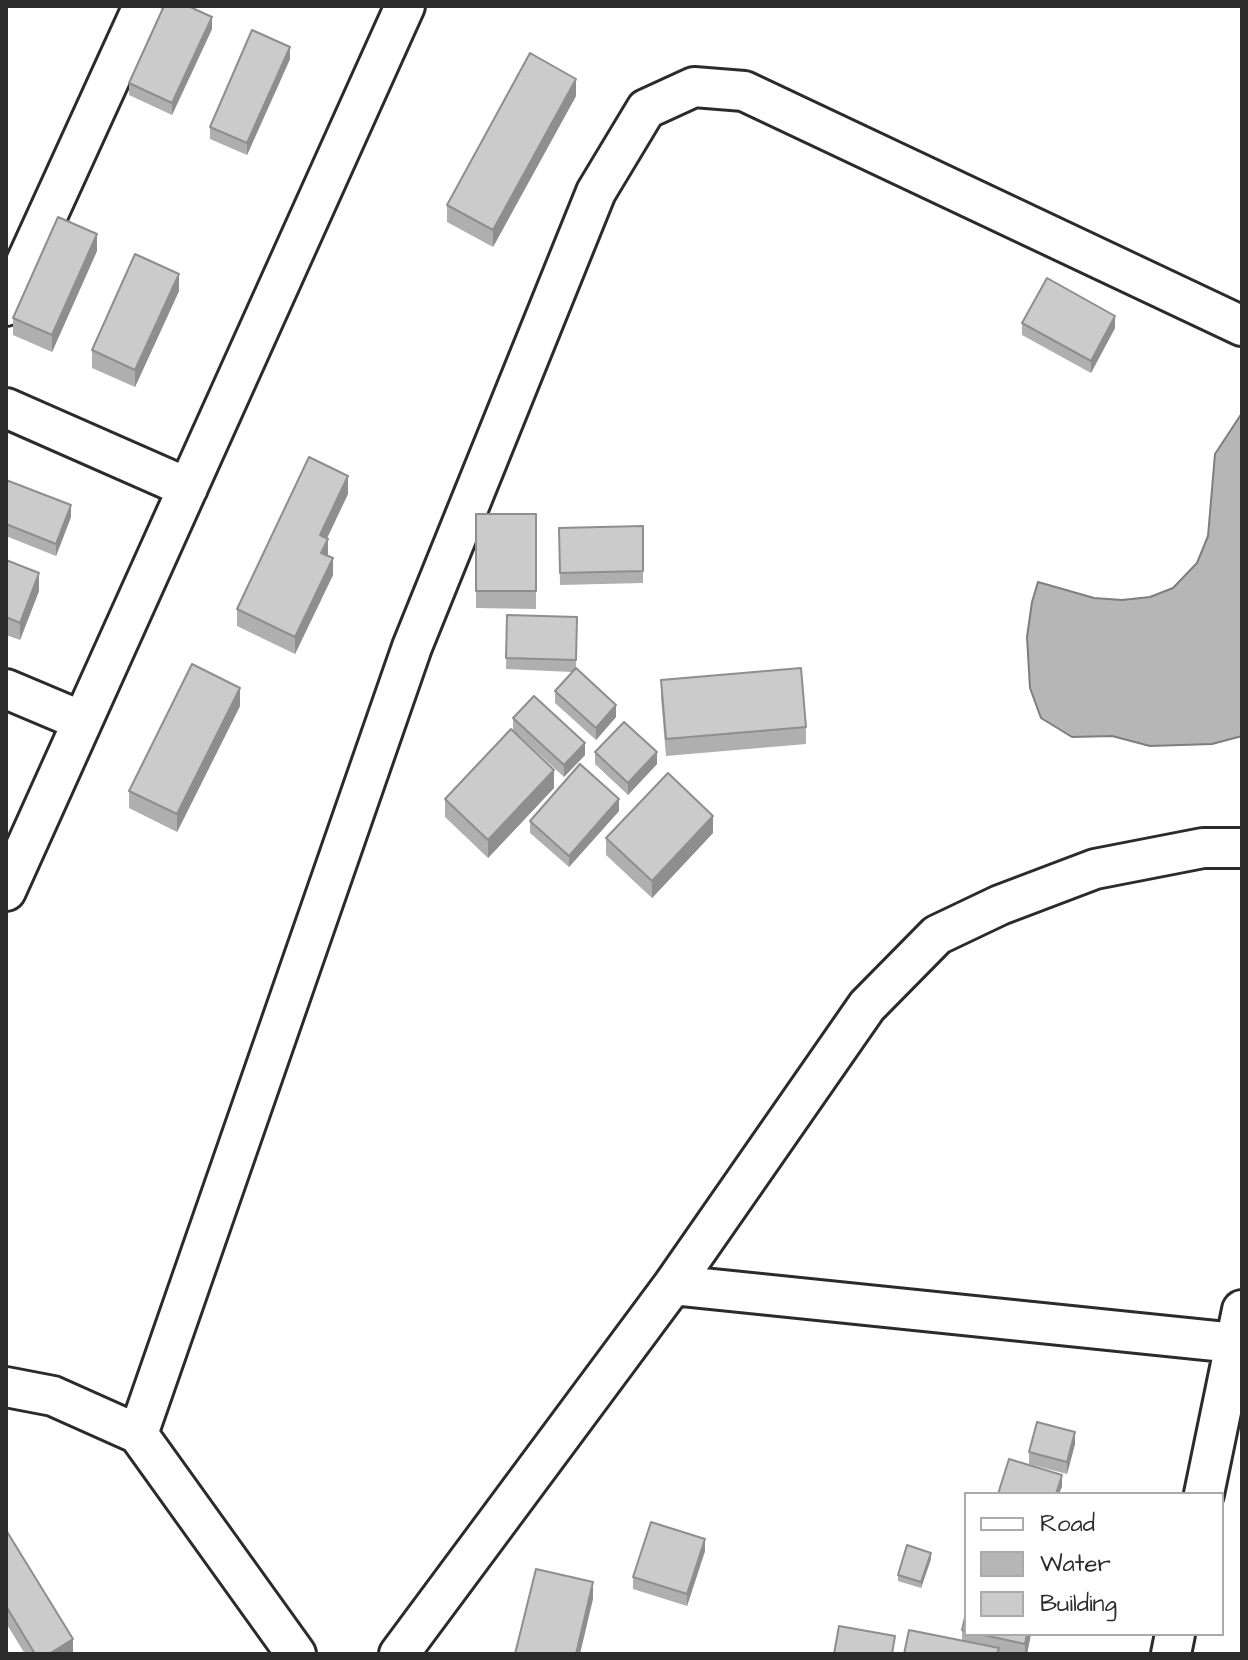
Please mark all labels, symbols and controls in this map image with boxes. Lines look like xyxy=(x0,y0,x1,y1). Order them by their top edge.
legend xyxy=(964,1492,1224,1636)
text: Road xyxy=(1040,1507,1095,1541)
text: Water xyxy=(1040,1547,1111,1581)
text: Building xyxy=(1040,1587,1117,1621)

